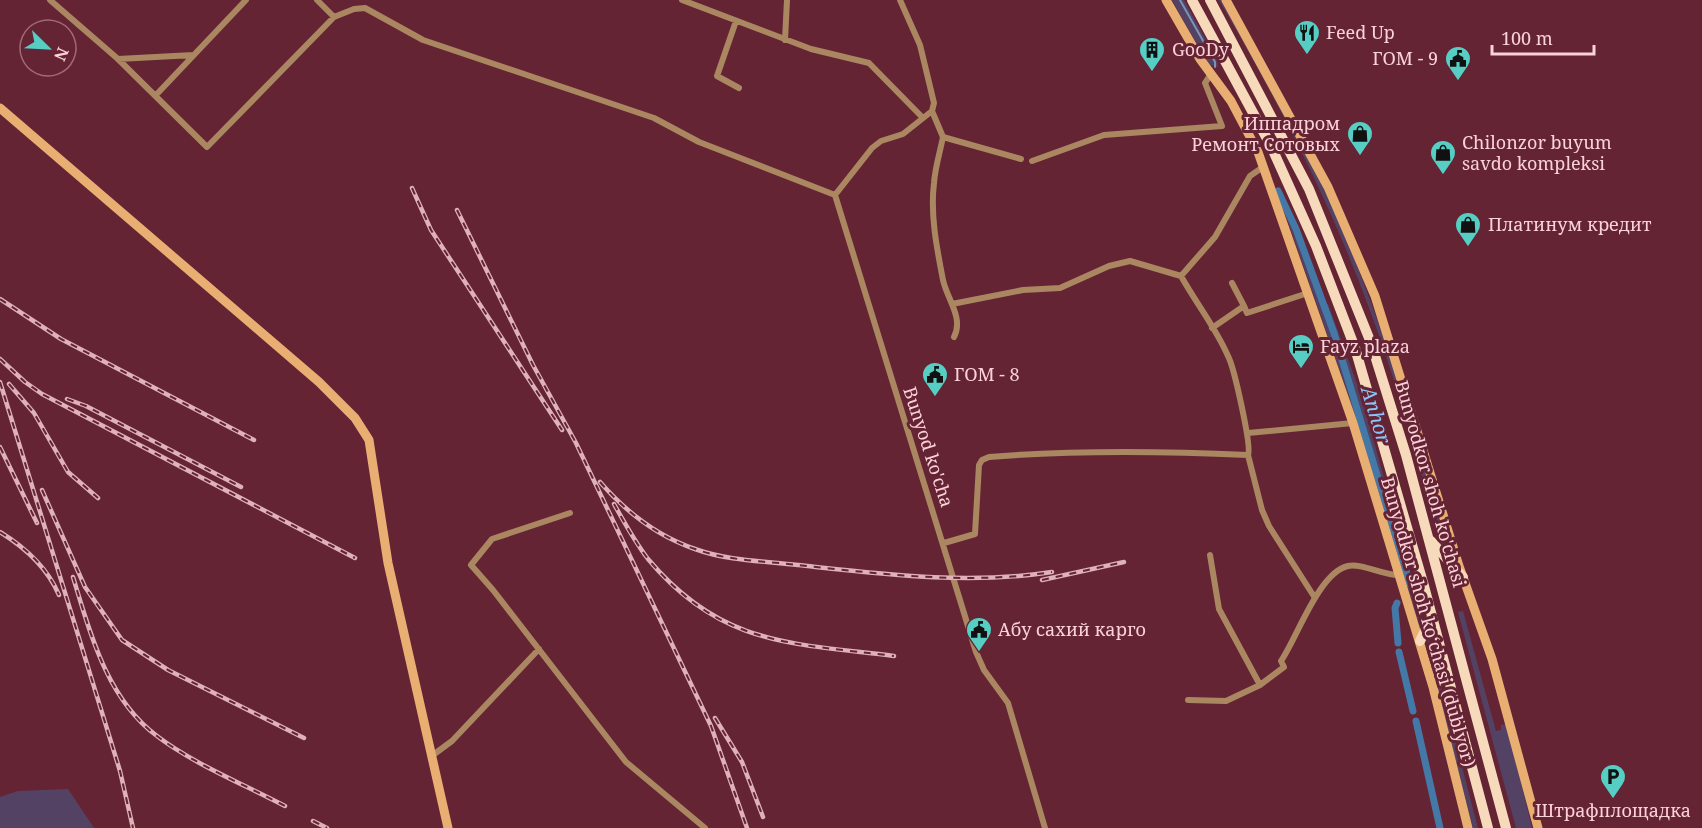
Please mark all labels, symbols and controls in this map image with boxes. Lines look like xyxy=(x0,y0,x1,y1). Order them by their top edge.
north arrow xyxy=(18,18,78,78)
restaurant icon: Feed Up xyxy=(1292,18,1322,56)
scale bar xyxy=(1492,18,1594,56)
place label: Feed Up xyxy=(1326,20,1395,44)
text: 100 m xyxy=(1501,26,1553,50)
building icon: GooDy xyxy=(1137,35,1167,73)
place label: GooDy xyxy=(1172,37,1230,61)
text: N xyxy=(49,44,74,65)
public building icon: ГОМ - 9 xyxy=(1443,44,1473,82)
place label: ГОМ - 9 xyxy=(1372,46,1438,70)
place label: Иппадром Ремонт Сотовых xyxy=(1191,111,1341,156)
shop icon: Иппадром Ремонт Сотовых xyxy=(1345,119,1375,157)
place label: Chilonzor buyum savdo kompleksi xyxy=(1462,130,1612,175)
shop icon: Chilonzor buyum savdo kompleksi xyxy=(1428,138,1458,176)
shop icon: Платинум кредит xyxy=(1453,210,1483,248)
place label: Платинум кредит xyxy=(1488,212,1652,236)
hotel icon: Fayz plaza xyxy=(1286,332,1316,370)
place label: Fayz plaza xyxy=(1320,334,1410,358)
public building icon: ГОМ - 8 xyxy=(920,360,950,398)
place label: ГОМ - 8 xyxy=(954,362,1020,386)
street label: Bunyodkor shoh ko'chasi xyxy=(1390,377,1472,590)
water label: Anhor xyxy=(1354,381,1398,448)
street label: Bunyod ko'cha xyxy=(898,383,960,510)
street label: Bunyodkor shoh koʻchasi (dublyor) xyxy=(1376,474,1482,769)
public building icon: Абу сахий карго xyxy=(964,615,994,653)
place label: Абу сахий карго xyxy=(998,617,1146,641)
parking icon: Штрафплощадка xyxy=(1598,762,1628,800)
place label: Штрафплощадка xyxy=(1535,798,1691,822)

